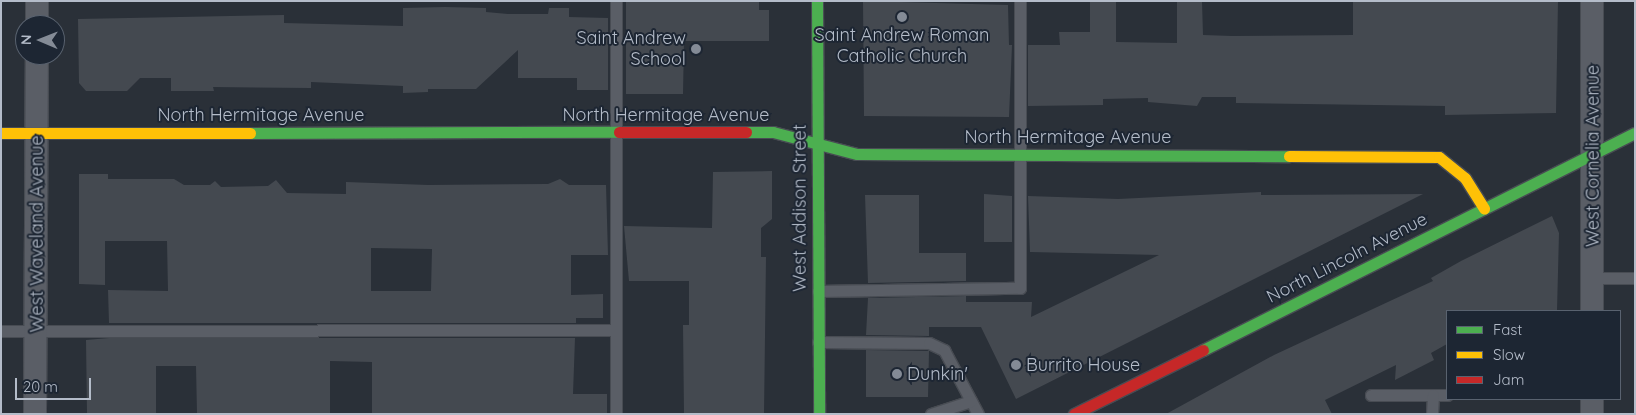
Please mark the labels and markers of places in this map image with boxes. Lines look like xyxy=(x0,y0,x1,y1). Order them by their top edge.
marker: Saint Andrew Roman Catholic Church xyxy=(896,11,908,23)
place label: Saint Andrew Roman Catholic Church xyxy=(815,25,989,68)
place label: Saint Andrew School xyxy=(577,28,686,70)
marker: Saint Andrew School xyxy=(690,43,702,55)
place label: Burrito House xyxy=(1026,354,1140,376)
marker: Burrito House xyxy=(1010,359,1022,371)
place label: Dunkin' xyxy=(907,363,968,385)
marker: Dunkin' xyxy=(891,368,903,380)

